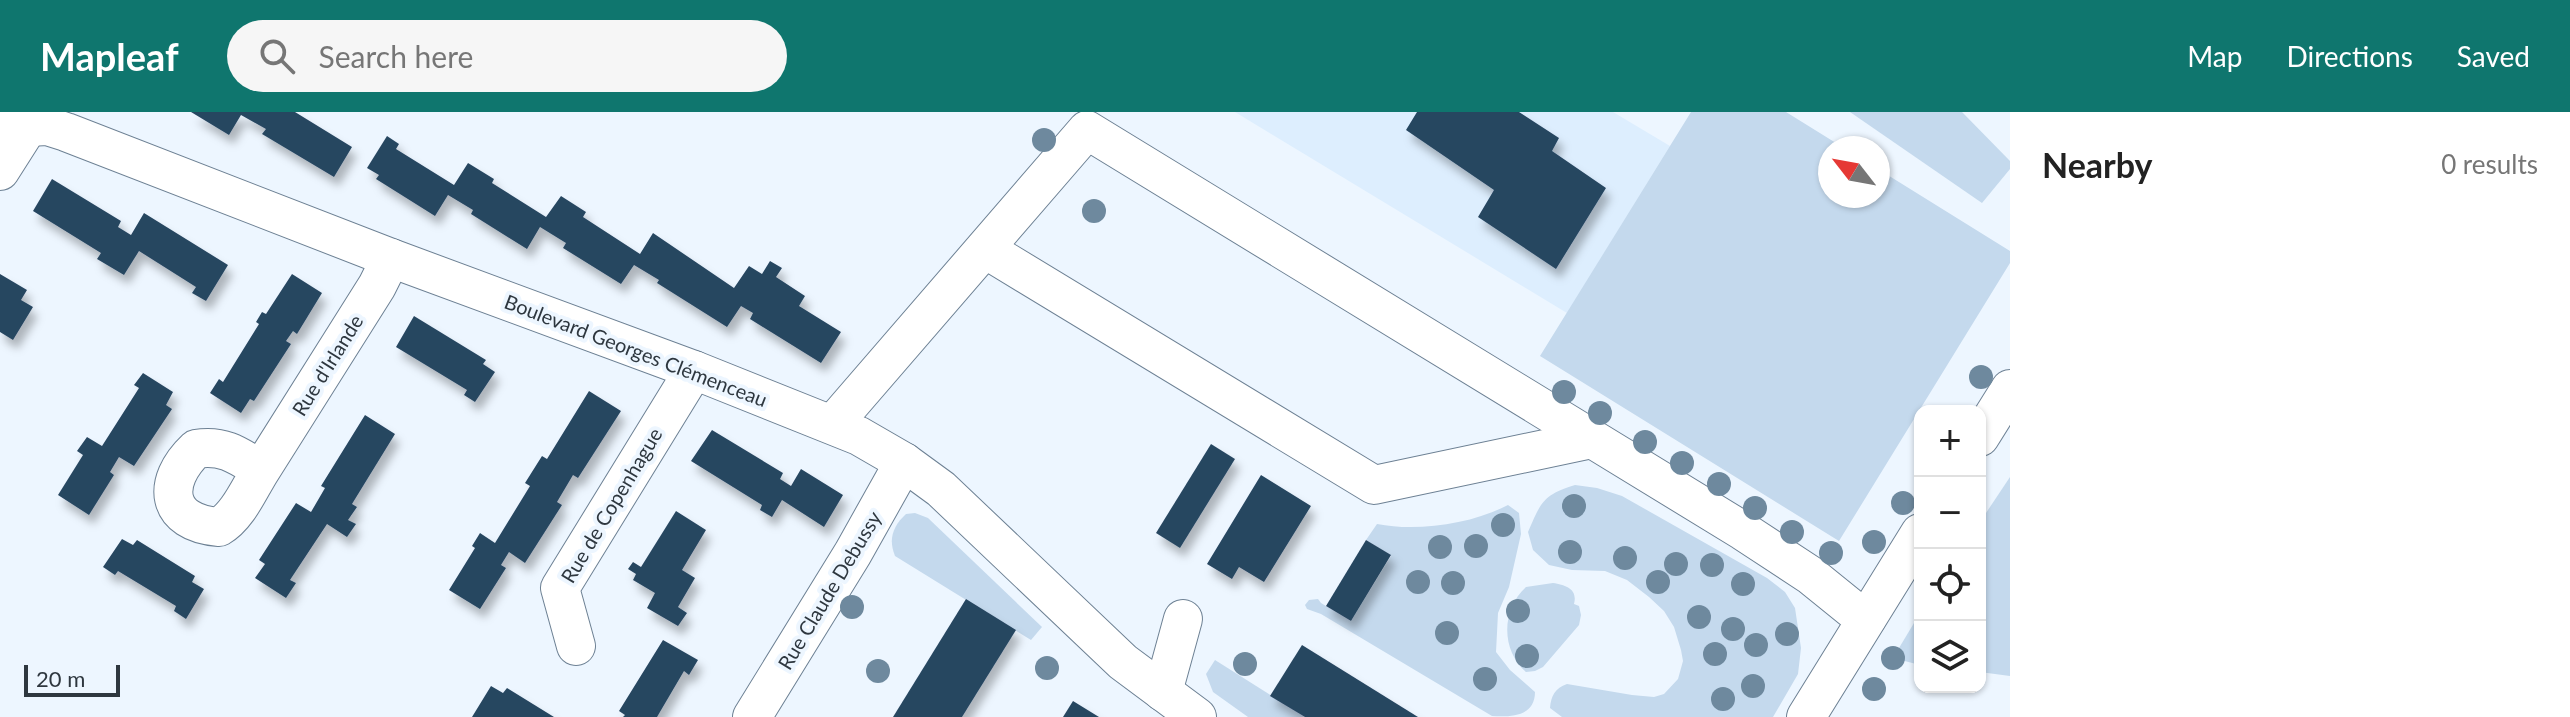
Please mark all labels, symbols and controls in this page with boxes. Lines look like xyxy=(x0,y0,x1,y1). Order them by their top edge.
search box xyxy=(227,20,787,92)
text: Mapleaf xyxy=(40,33,179,79)
icon: search xyxy=(255,34,299,78)
text: Search here xyxy=(319,38,473,74)
text: Map xyxy=(2187,39,2242,73)
text: Directions xyxy=(2286,39,2413,73)
text: Saved xyxy=(2457,39,2530,73)
north arrow xyxy=(1818,136,1890,208)
text: Nearby xyxy=(2042,144,2153,185)
text: 0 results xyxy=(2441,148,2538,180)
street label: Boulevard Georges Clémenceau xyxy=(501,289,771,411)
street label: Rue d'Irlande xyxy=(286,310,368,420)
map controls xyxy=(1914,405,1986,693)
button: + xyxy=(1914,405,1986,477)
street label: Rue de Copenhague xyxy=(555,423,667,587)
button: − xyxy=(1914,477,1986,549)
street label: Rue Claude Debussy xyxy=(772,506,886,674)
button: locate xyxy=(1914,549,1986,621)
button: layers xyxy=(1914,621,1986,693)
scale bar xyxy=(24,661,120,697)
text: 20 m xyxy=(36,665,85,692)

